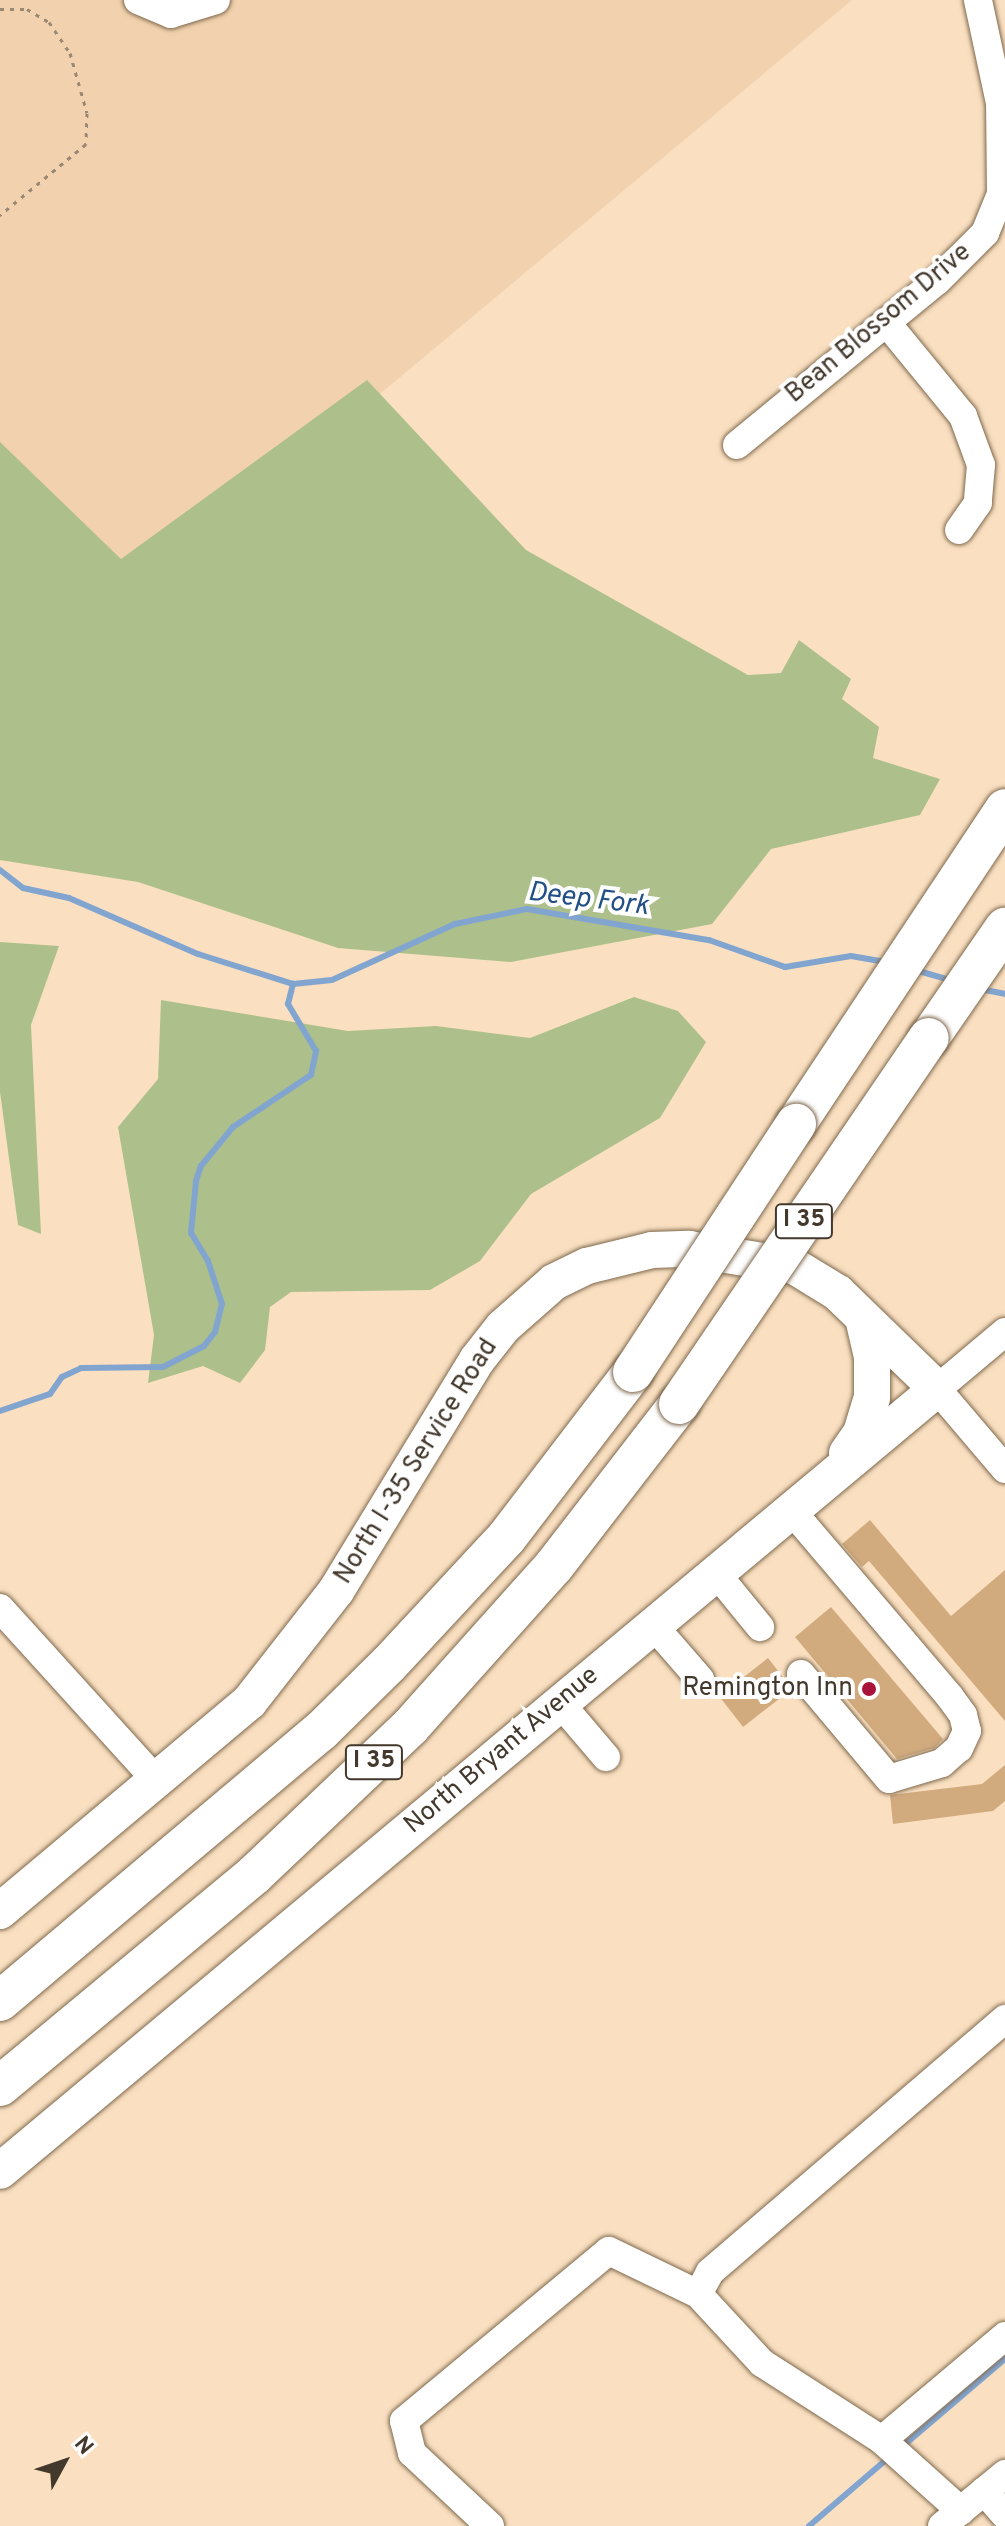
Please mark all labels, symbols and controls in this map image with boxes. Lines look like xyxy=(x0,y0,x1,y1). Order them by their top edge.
street label: Bean Blossom Drive xyxy=(780,237,978,411)
water label: Deep Fork xyxy=(526,876,650,924)
road number: I 35 xyxy=(774,1201,834,1241)
street label: North I-35 Service Road xyxy=(329,1334,505,1590)
street label: North Bryant Avenue xyxy=(398,1660,606,1842)
place label: Remington Inn xyxy=(682,1673,853,1705)
marker: Remington Inn xyxy=(860,1680,878,1698)
road number: I 35 xyxy=(344,1742,404,1782)
north arrow xyxy=(24,2422,104,2502)
text: N xyxy=(67,2432,98,2461)

